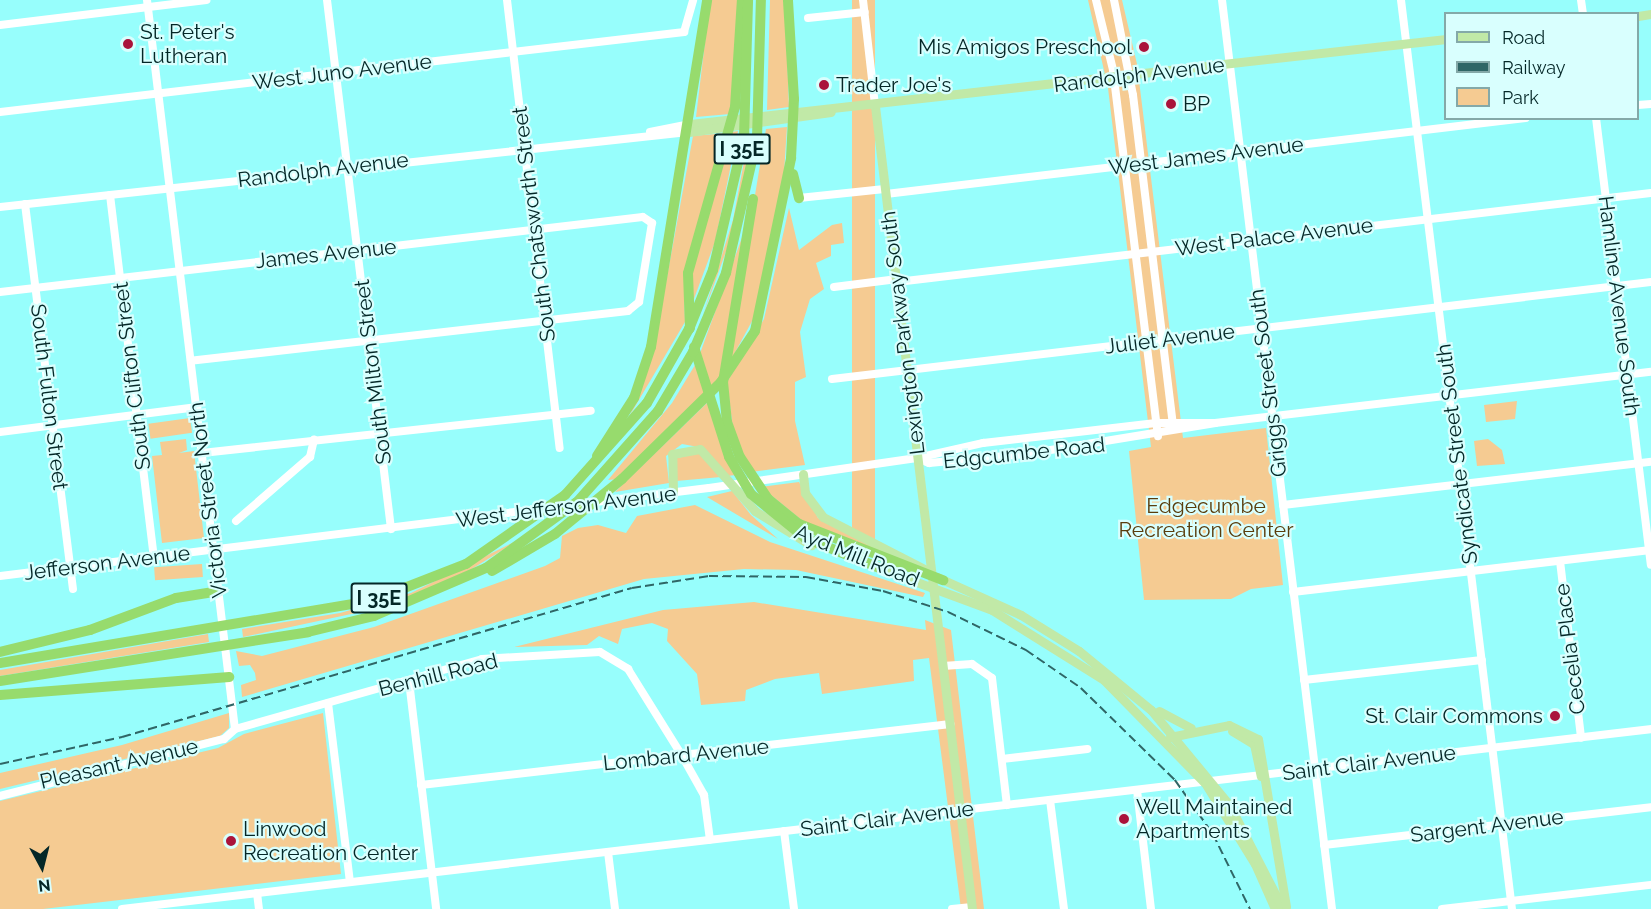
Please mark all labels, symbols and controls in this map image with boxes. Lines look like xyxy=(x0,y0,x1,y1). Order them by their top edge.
legend xyxy=(1444,12,1639,120)
place label: St. Peter's Lutheran xyxy=(140,19,235,69)
text: Road xyxy=(1502,27,1545,48)
place label: Mis Amigos Preschool xyxy=(917,34,1132,60)
marker: St. Peter's Lutheran xyxy=(121,37,135,51)
marker: Mis Amigos Preschool xyxy=(1137,40,1151,54)
street label: West Juno Avenue xyxy=(250,48,434,96)
street label: Randolph Avenue xyxy=(1052,52,1226,98)
text: Railway xyxy=(1502,57,1566,78)
place label: Trader Joe's xyxy=(836,72,952,98)
marker: Trader Joe's xyxy=(817,78,831,92)
text: Park xyxy=(1502,87,1539,108)
place label: BP xyxy=(1183,91,1210,117)
marker: BP xyxy=(1164,97,1178,111)
street label: South Chatsworth Street xyxy=(507,105,561,343)
street label: West James Avenue xyxy=(1106,131,1306,181)
road number: I 35E xyxy=(714,132,771,166)
street label: Randolph Avenue xyxy=(236,147,410,193)
street label: Hamline Avenue South xyxy=(1593,194,1645,418)
street label: Lexington Parkway South xyxy=(876,209,930,457)
street label: West Palace Avenue xyxy=(1173,212,1375,262)
street label: James Avenue xyxy=(254,234,398,274)
street label: South Milton Street xyxy=(349,278,397,466)
street label: South Clifton Street xyxy=(108,281,156,471)
street label: Griggs Street South xyxy=(1244,288,1292,478)
street label: South Fulton Street xyxy=(25,302,73,492)
street label: Juliet Avenue xyxy=(1103,319,1237,359)
street label: Syndicate Street South xyxy=(1431,342,1483,566)
street label: Victoria Street North xyxy=(183,401,233,599)
street label: Edgcumbe Road xyxy=(942,432,1106,474)
street label: West Jefferson Avenue xyxy=(454,481,678,533)
park label: Edgecumbe Recreation Center xyxy=(1118,493,1294,543)
street label: Ayd Mill Road xyxy=(791,519,923,593)
street label: Jefferson Avenue xyxy=(22,540,192,586)
road number: I 35E xyxy=(350,581,407,615)
street label: Cecelia Place xyxy=(1549,582,1591,716)
street label: Benhill Road xyxy=(376,648,500,702)
place label: St. Clair Commons xyxy=(1365,703,1543,729)
marker: St. Clair Commons xyxy=(1548,709,1562,723)
street label: Pleasant Avenue xyxy=(37,733,201,795)
street label: Lombard Avenue xyxy=(601,734,771,776)
street label: Saint Clair Avenue xyxy=(1280,740,1458,786)
place label: Well Maintained Apartments xyxy=(1136,794,1293,844)
street label: Saint Clair Avenue xyxy=(798,796,976,842)
street label: Sargent Avenue xyxy=(1409,804,1565,848)
marker: Well Maintained Apartments xyxy=(1117,812,1131,826)
place label: Linwood Recreation Center xyxy=(243,816,418,866)
marker: Linwood Recreation Center xyxy=(224,834,238,848)
north arrow xyxy=(12,837,72,897)
text: N xyxy=(37,875,51,896)

